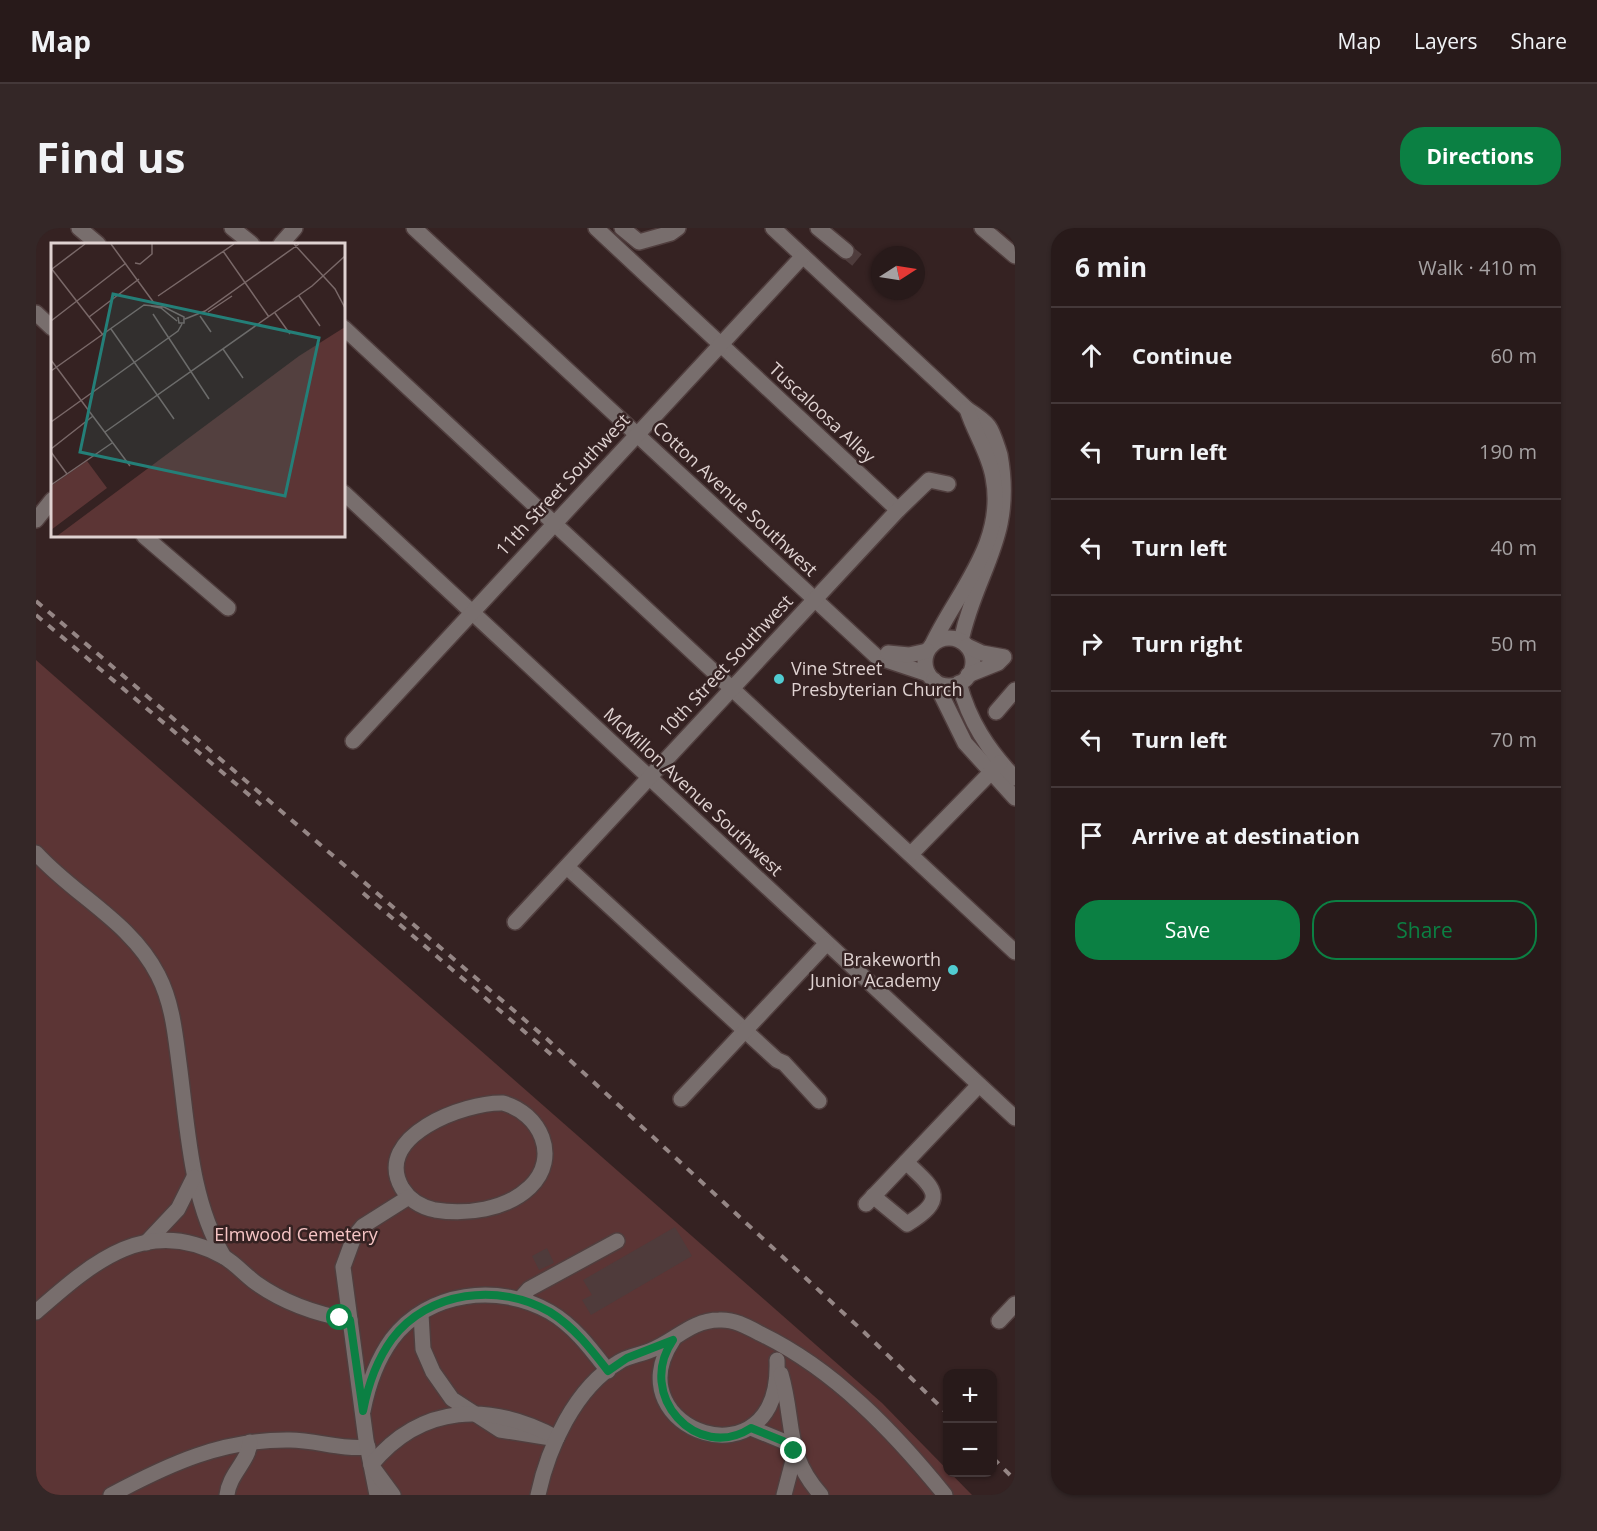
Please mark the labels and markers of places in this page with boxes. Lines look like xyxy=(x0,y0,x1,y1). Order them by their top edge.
place label: Vine Street Presbyterian Church xyxy=(791,656,962,701)
marker: Vine Street Presbyterian Church xyxy=(772,672,786,686)
place label: Brakeworth Junior Academy xyxy=(808,947,942,992)
marker: Brakeworth Junior Academy xyxy=(946,963,960,977)

